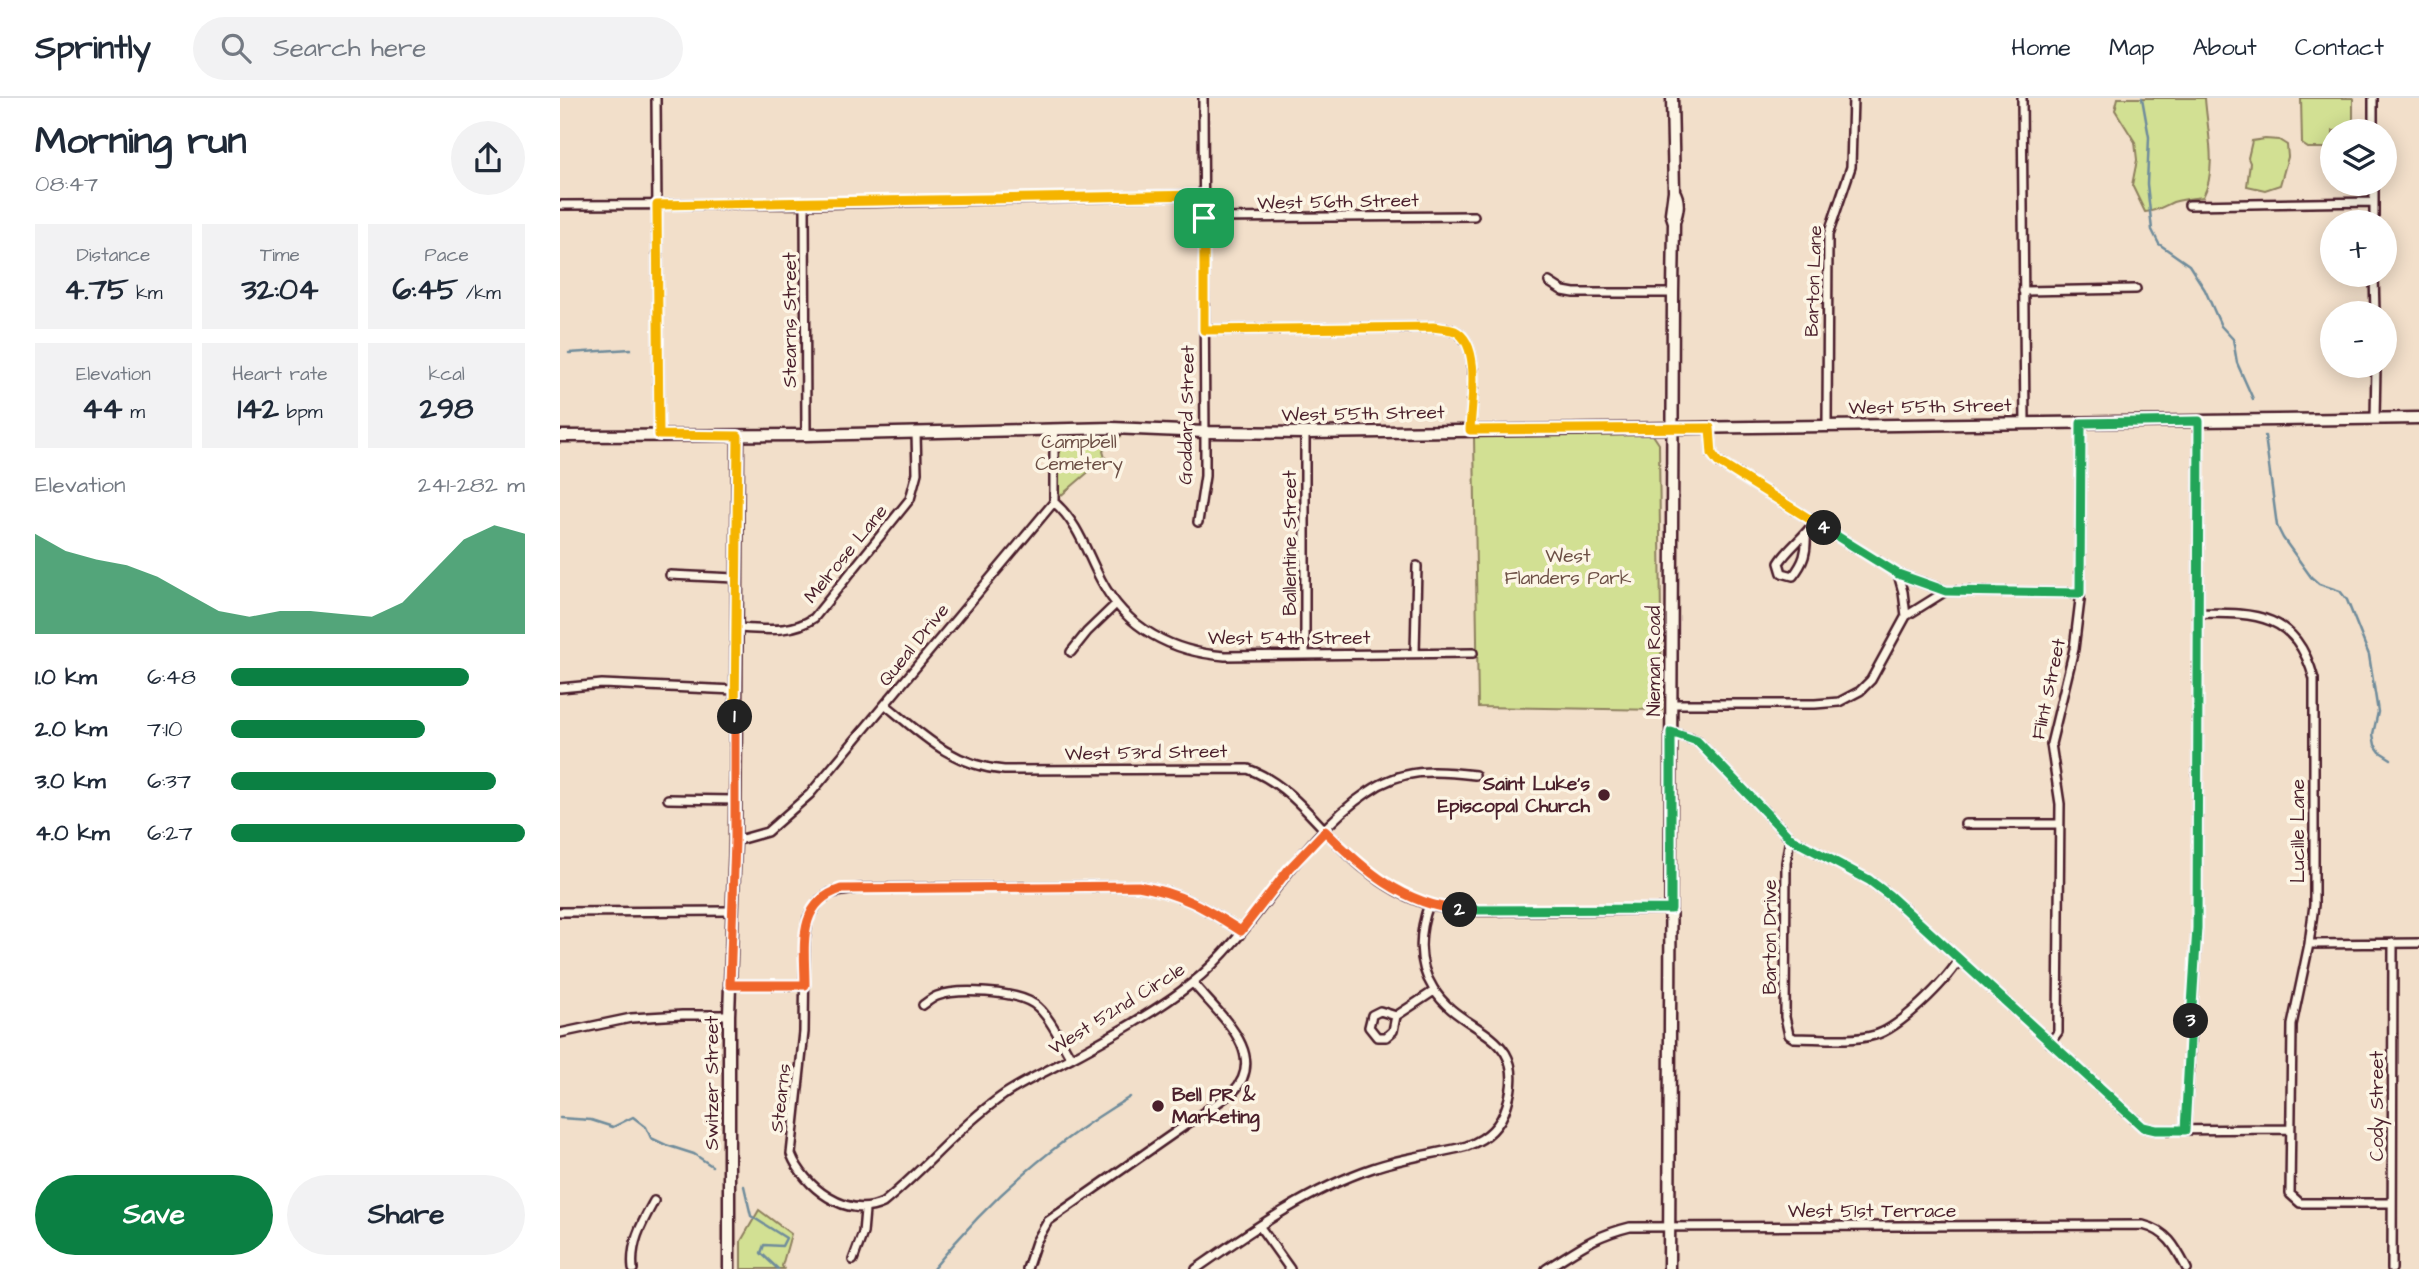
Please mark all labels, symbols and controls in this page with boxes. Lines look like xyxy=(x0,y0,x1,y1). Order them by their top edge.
search box xyxy=(193,17,683,80)
text: Sprintly xyxy=(35,25,151,71)
icon: search xyxy=(217,29,255,67)
text: Search here xyxy=(273,30,426,66)
text: Home xyxy=(2011,31,2071,65)
text: Map xyxy=(2109,31,2154,65)
text: About xyxy=(2192,31,2257,65)
text: Contact xyxy=(2295,31,2384,65)
text: Morning run xyxy=(35,116,247,168)
map controls xyxy=(2320,119,2397,378)
button: layers xyxy=(2320,119,2397,196)
button: share xyxy=(451,121,525,195)
text: 08:47 xyxy=(35,168,98,200)
street label: West 56th Street xyxy=(1257,187,1419,217)
pin xyxy=(1174,188,1234,248)
icon: arrive xyxy=(1185,199,1223,237)
button: + xyxy=(2320,210,2397,287)
street label: Barton Lane xyxy=(1799,225,1829,337)
text: Distance xyxy=(76,242,150,269)
text: Time xyxy=(260,242,300,269)
text: Pace xyxy=(425,242,469,269)
street label: Stearns Street xyxy=(777,252,804,388)
text: 4.75 xyxy=(64,269,128,311)
text: 32:04 xyxy=(242,269,318,311)
text: 6:45 xyxy=(393,269,458,311)
text: km xyxy=(128,280,163,307)
text: /km xyxy=(458,280,501,307)
button: − xyxy=(2320,301,2397,378)
street label: Goddard Street xyxy=(1172,345,1202,485)
text: Elevation xyxy=(76,361,151,388)
text: Heart rate xyxy=(232,361,328,388)
text: kcal xyxy=(428,361,465,388)
text: 44 xyxy=(82,388,123,430)
text: 142 xyxy=(237,388,279,430)
text: 298 xyxy=(420,388,474,430)
street label: West 55th Street xyxy=(1848,392,2012,422)
text: m xyxy=(123,399,145,426)
text: bpm xyxy=(279,399,323,426)
street label: West 55th Street xyxy=(1281,399,1445,429)
park label: Campbell Cemetery xyxy=(1035,429,1123,479)
text: Elevation xyxy=(35,469,126,501)
text: 241–282 m xyxy=(418,469,525,501)
street label: Ballentine Street xyxy=(1277,470,1304,616)
street label: Melrose Lane xyxy=(798,499,894,609)
pin: 4 xyxy=(1806,510,1842,546)
text: 4 xyxy=(1817,514,1830,541)
park label: West Flanders Park xyxy=(1505,543,1632,592)
street label: Queal Drive xyxy=(872,598,956,692)
street label: Nieman Road xyxy=(1641,606,1668,716)
street label: West 54th Street xyxy=(1208,625,1371,652)
street label: Flint Street xyxy=(2025,636,2073,742)
text: 1.0 km xyxy=(35,661,97,693)
text: 6:48 xyxy=(147,661,196,693)
pin: 1 xyxy=(718,700,752,734)
text: 1 xyxy=(733,703,736,730)
text: 2.0 km xyxy=(35,713,107,745)
text: 7:10 xyxy=(147,713,182,745)
street label: West 53rd Street xyxy=(1065,738,1228,768)
text: 3.0 km xyxy=(35,765,106,797)
text: 6:37 xyxy=(147,765,191,797)
place label: Saint Luke's Episcopal Church xyxy=(1438,771,1591,820)
street label: Lucille Lane xyxy=(2285,779,2312,883)
marker: Saint Luke's Episcopal Church xyxy=(1596,787,1612,803)
text: 4.0 km xyxy=(35,817,110,849)
text: 6:27 xyxy=(147,817,193,849)
street label: Barton Drive xyxy=(1757,880,1784,994)
pin: 2 xyxy=(1443,892,1478,928)
text: 2 xyxy=(1454,896,1465,923)
street label: West 52nd Circle xyxy=(1044,956,1190,1062)
pin: 3 xyxy=(2174,1004,2208,1038)
text: 3 xyxy=(2186,1007,2195,1034)
street label: Switzer Street xyxy=(699,1015,726,1150)
street label: Cody Street xyxy=(2364,1050,2392,1161)
street label: Stearns xyxy=(763,1062,799,1134)
place label: Bell PR & Marketing xyxy=(1172,1082,1260,1132)
marker: Bell PR & Marketing xyxy=(1150,1098,1166,1114)
button: Save xyxy=(35,1175,273,1255)
button: Share xyxy=(287,1175,525,1255)
street label: West 51st Terrace xyxy=(1788,1198,1956,1225)

